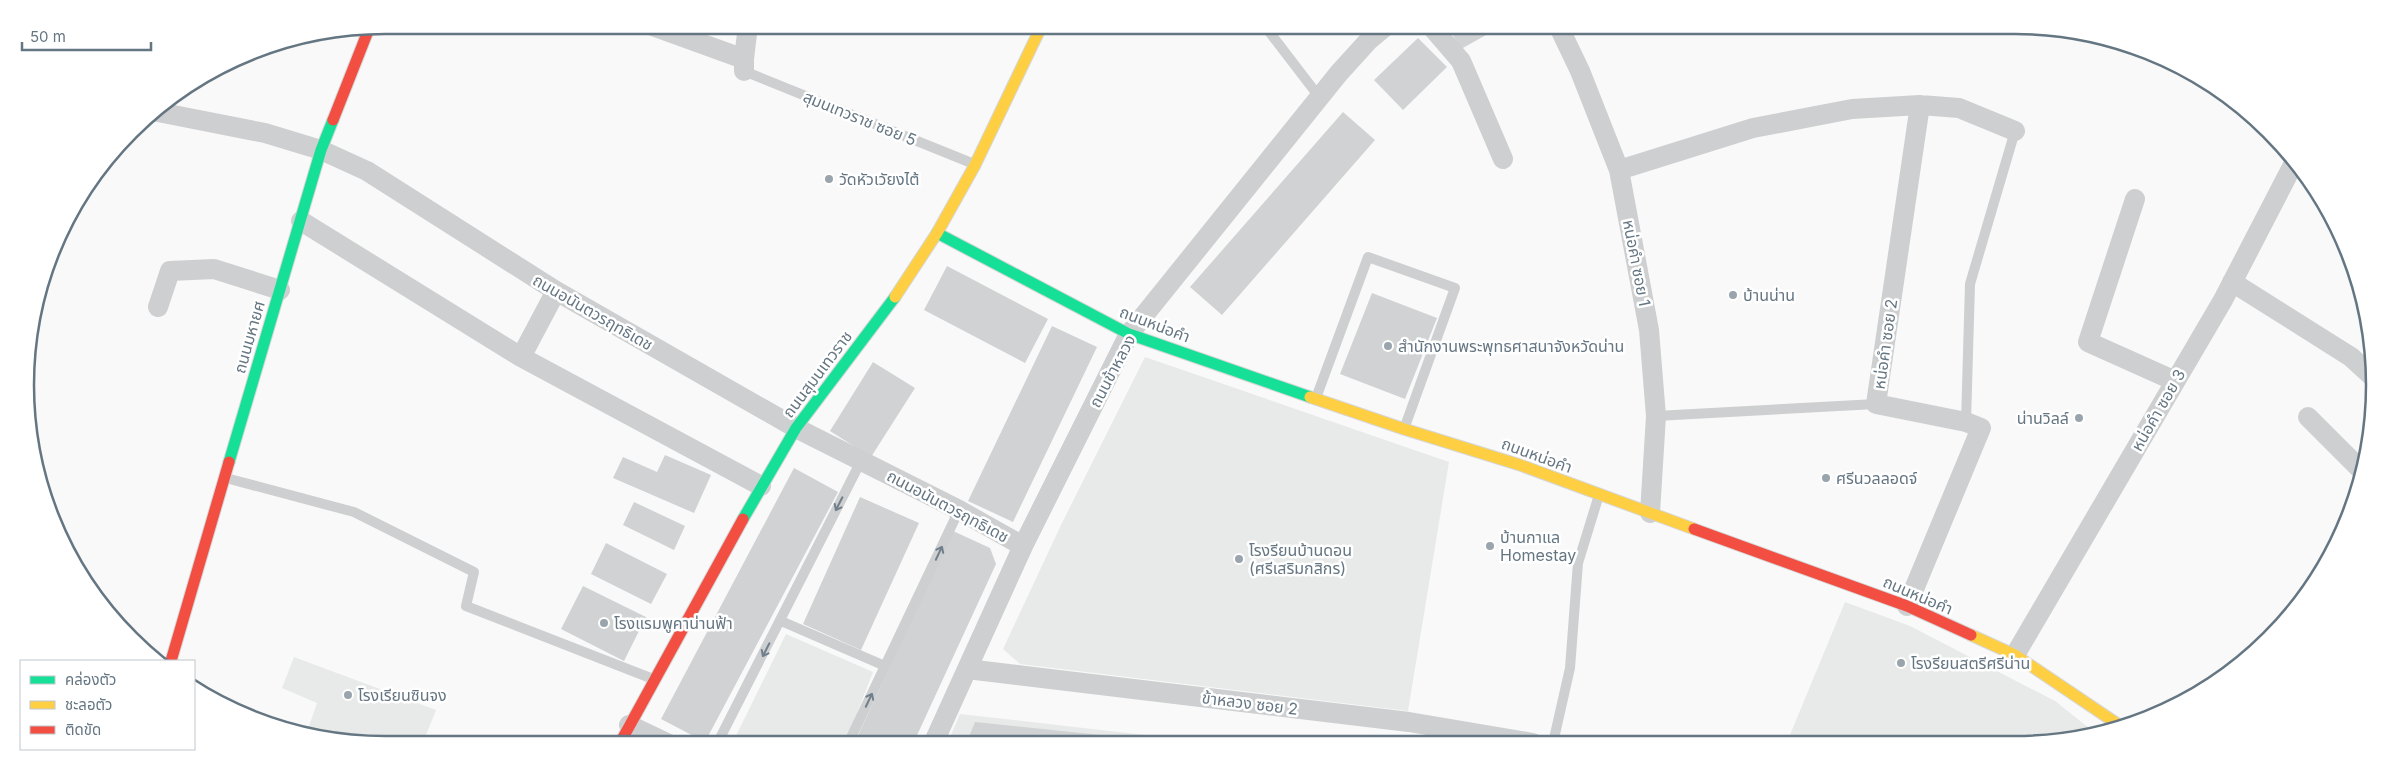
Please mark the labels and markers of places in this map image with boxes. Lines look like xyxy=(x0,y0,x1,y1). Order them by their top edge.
place label: วัดหัวเวัยงไต้ xyxy=(839,169,919,189)
marker: วัดหัวเวัยงไต้ xyxy=(823,173,835,185)
place label: บ้านน่าน xyxy=(1743,285,1795,305)
marker: บ้านน่าน xyxy=(1727,289,1739,301)
place label: สำนักงานพระพุทธศาสนาจังหวัดน่าน xyxy=(1398,336,1624,356)
marker: สำนักงานพระพุทธศาสนาจังหวัดน่าน xyxy=(1382,340,1394,352)
place label: น่านวิลล์ xyxy=(2017,408,2069,428)
marker: น่านวิลล์ xyxy=(2073,412,2085,424)
place label: ศรีนวลลอดจ์ xyxy=(1836,468,1918,488)
marker: ศรีนวลลอดจ์ xyxy=(1820,472,1832,484)
place label: บ้านกาแล Homestay xyxy=(1500,527,1576,565)
place label: โรงรียนบ้านดอน (ศรีเสริมกสิกร) xyxy=(1249,540,1352,578)
marker: บ้านกาแล Homestay xyxy=(1484,540,1496,552)
marker: โรงรียนบ้านดอน (ศรีเสริมกสิกร) xyxy=(1233,553,1245,565)
place label: โรงแรมพูคาน่านฟ้า xyxy=(614,613,733,633)
marker: โรงแรมพูคาน่านฟ้า xyxy=(598,617,610,629)
place label: โรงรียนสตรีศรีน่าน xyxy=(1911,653,2030,673)
marker: โรงรียนสตรีศรีน่าน xyxy=(1895,657,1907,669)
place label: โรงเรียนซินจง xyxy=(358,685,447,705)
marker: โรงเรียนซินจง xyxy=(342,689,354,701)

